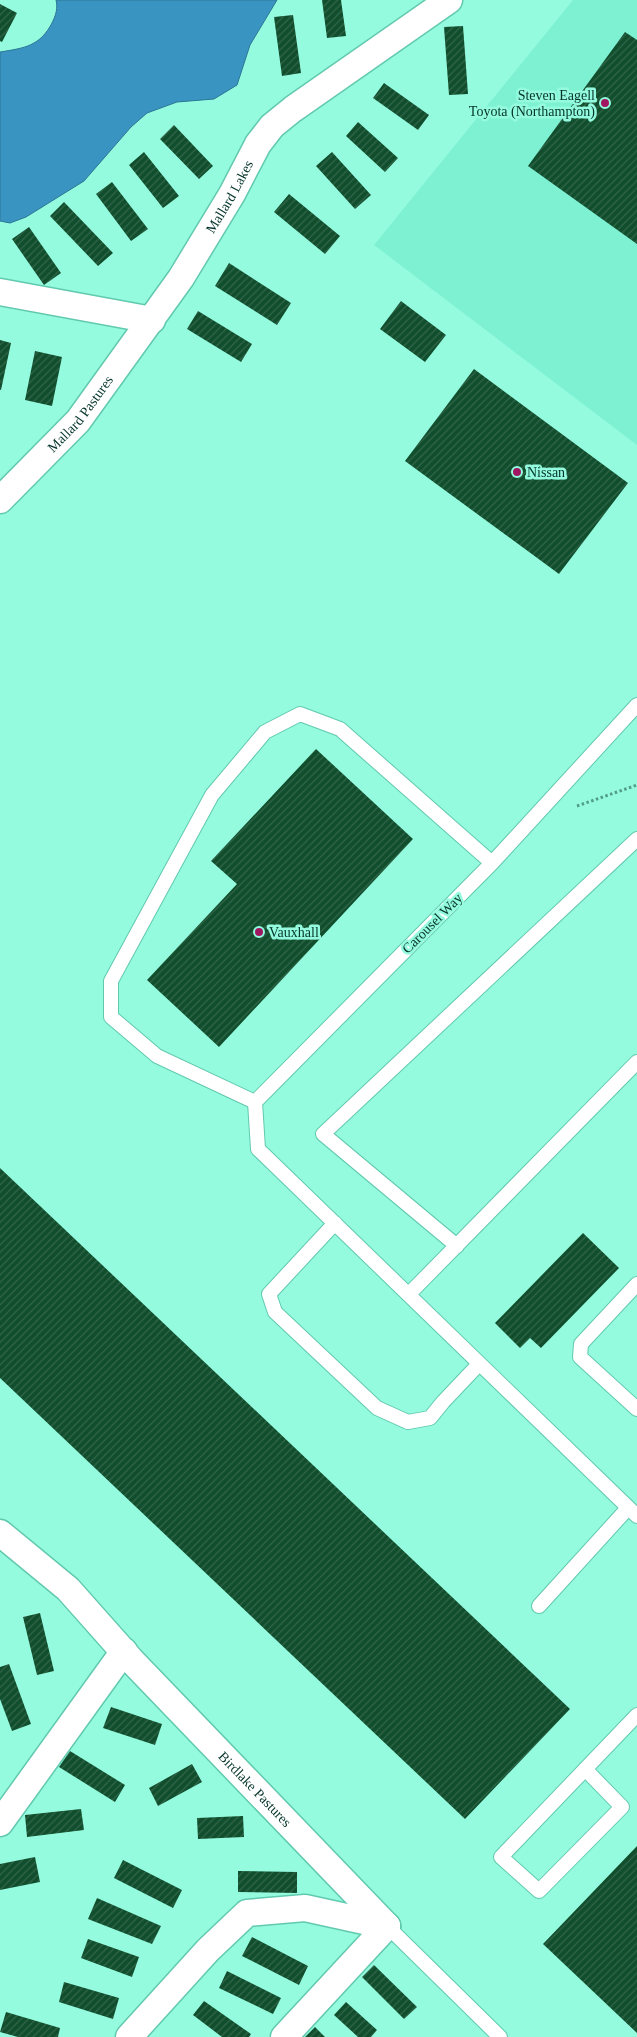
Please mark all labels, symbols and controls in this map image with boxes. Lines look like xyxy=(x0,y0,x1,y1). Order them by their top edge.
place label: Steven Eagell Toyota (Northampton) xyxy=(469,88,595,120)
marker: Steven Eagell Toyota (Northampton) xyxy=(599,97,611,109)
street label: Mallard Lakes xyxy=(203,158,256,236)
street label: Mallard Pastures xyxy=(45,373,116,455)
place label: Nissan xyxy=(527,465,565,480)
marker: Nissan xyxy=(511,466,523,478)
street label: Carousel Way xyxy=(399,890,465,956)
place label: Vauxhall xyxy=(269,925,319,940)
marker: Vauxhall xyxy=(253,926,265,938)
street label: Birdlake Pastures xyxy=(215,1749,294,1830)

